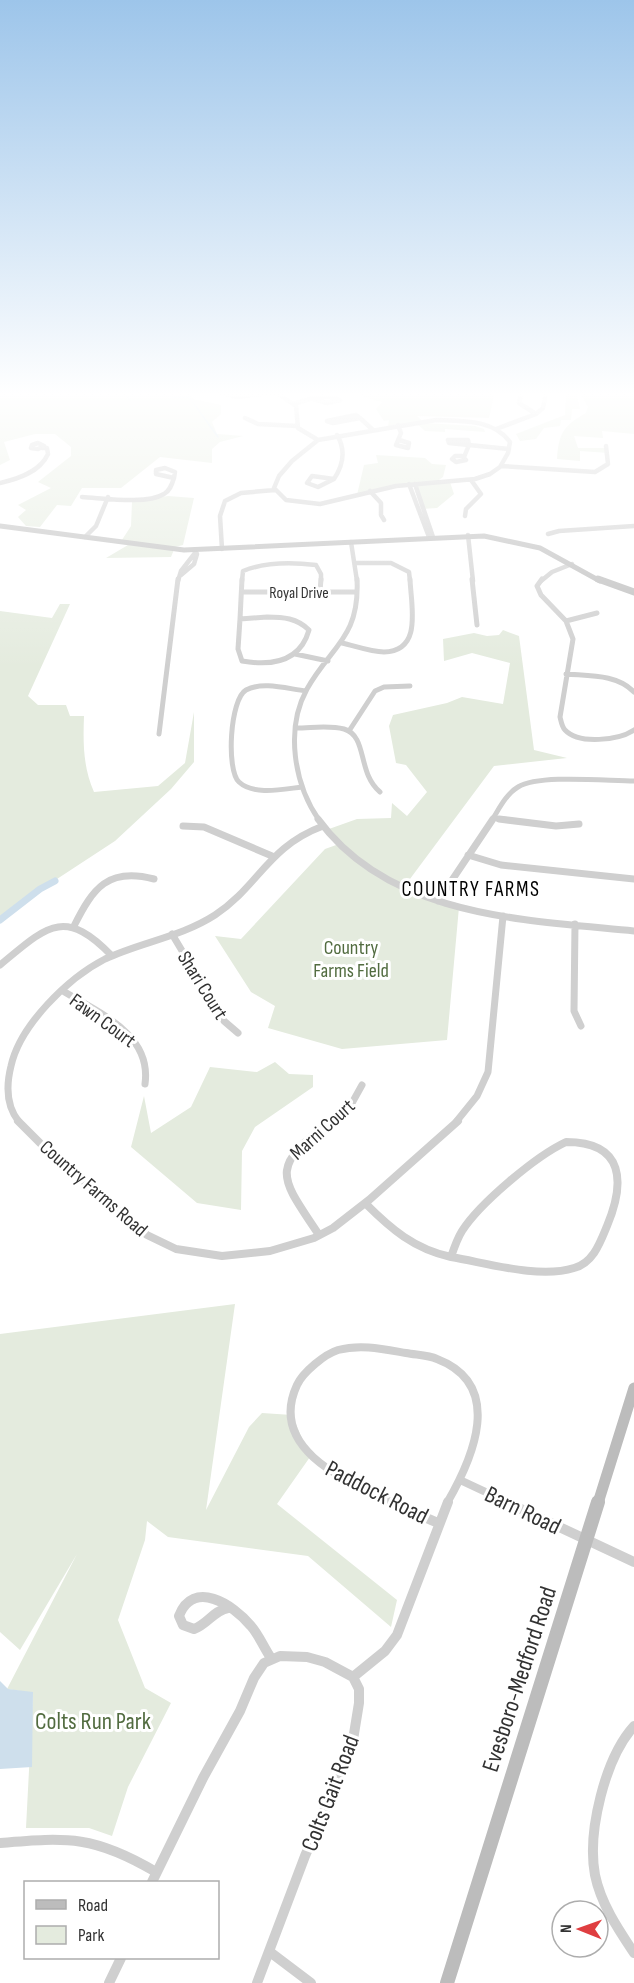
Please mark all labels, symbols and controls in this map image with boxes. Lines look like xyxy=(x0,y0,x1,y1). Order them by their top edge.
street label: Royal Drive xyxy=(269,584,329,603)
district label: COUNTRY FARMS xyxy=(401,877,541,902)
park label: Country Farms Field xyxy=(313,936,389,983)
street label: Shari Court xyxy=(172,947,232,1024)
street label: Fawn Court xyxy=(65,989,140,1053)
street label: Marni Court xyxy=(285,1094,360,1165)
street label: Country Farms Road xyxy=(35,1135,152,1242)
street label: Paddock Road xyxy=(320,1454,433,1531)
street label: Barn Road xyxy=(480,1480,566,1541)
street label: Evesboro-Medford Road xyxy=(476,1583,563,1775)
park label: Colts Run Park xyxy=(35,1707,151,1736)
street label: Colts Gait Road xyxy=(295,1731,366,1855)
legend xyxy=(24,1881,219,1959)
text: Road xyxy=(78,1895,108,1916)
north arrow xyxy=(550,1899,610,1959)
text: N xyxy=(557,1924,576,1933)
text: Park xyxy=(78,1925,104,1946)

